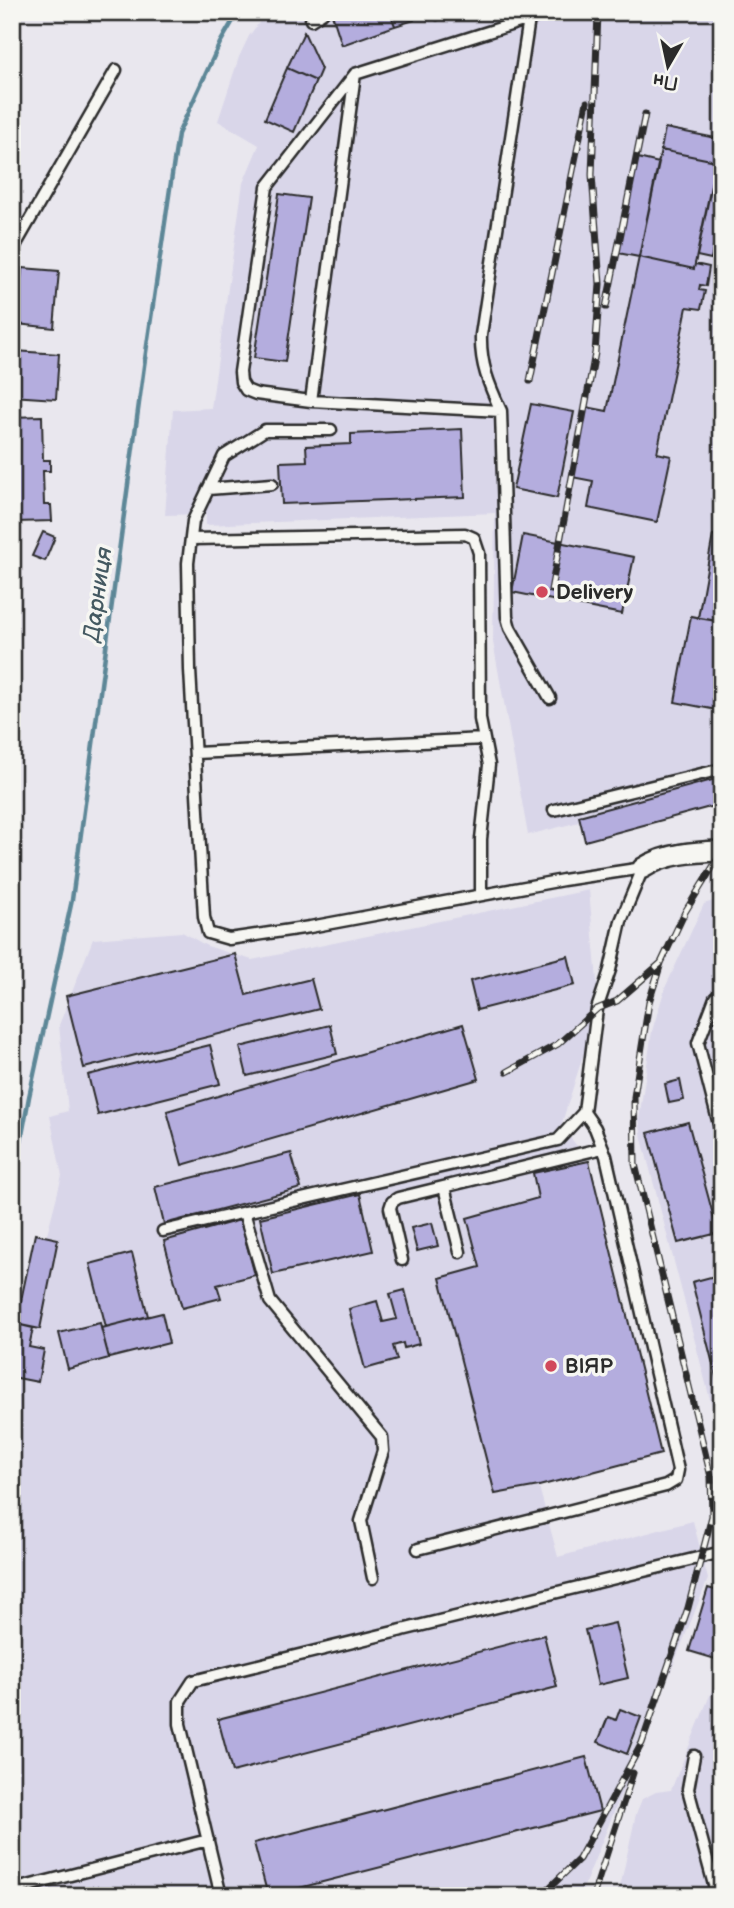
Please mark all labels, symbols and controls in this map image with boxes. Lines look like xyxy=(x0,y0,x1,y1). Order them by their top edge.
north arrow xyxy=(632,32,702,102)
text: Пн xyxy=(651,68,680,95)
water label: Дарниця xyxy=(77,545,118,645)
place label: Delivery xyxy=(556,580,634,605)
marker: Delivery xyxy=(534,584,550,600)
place label: ВІЯР xyxy=(565,1354,613,1379)
marker: ВІЯР xyxy=(543,1358,559,1374)

